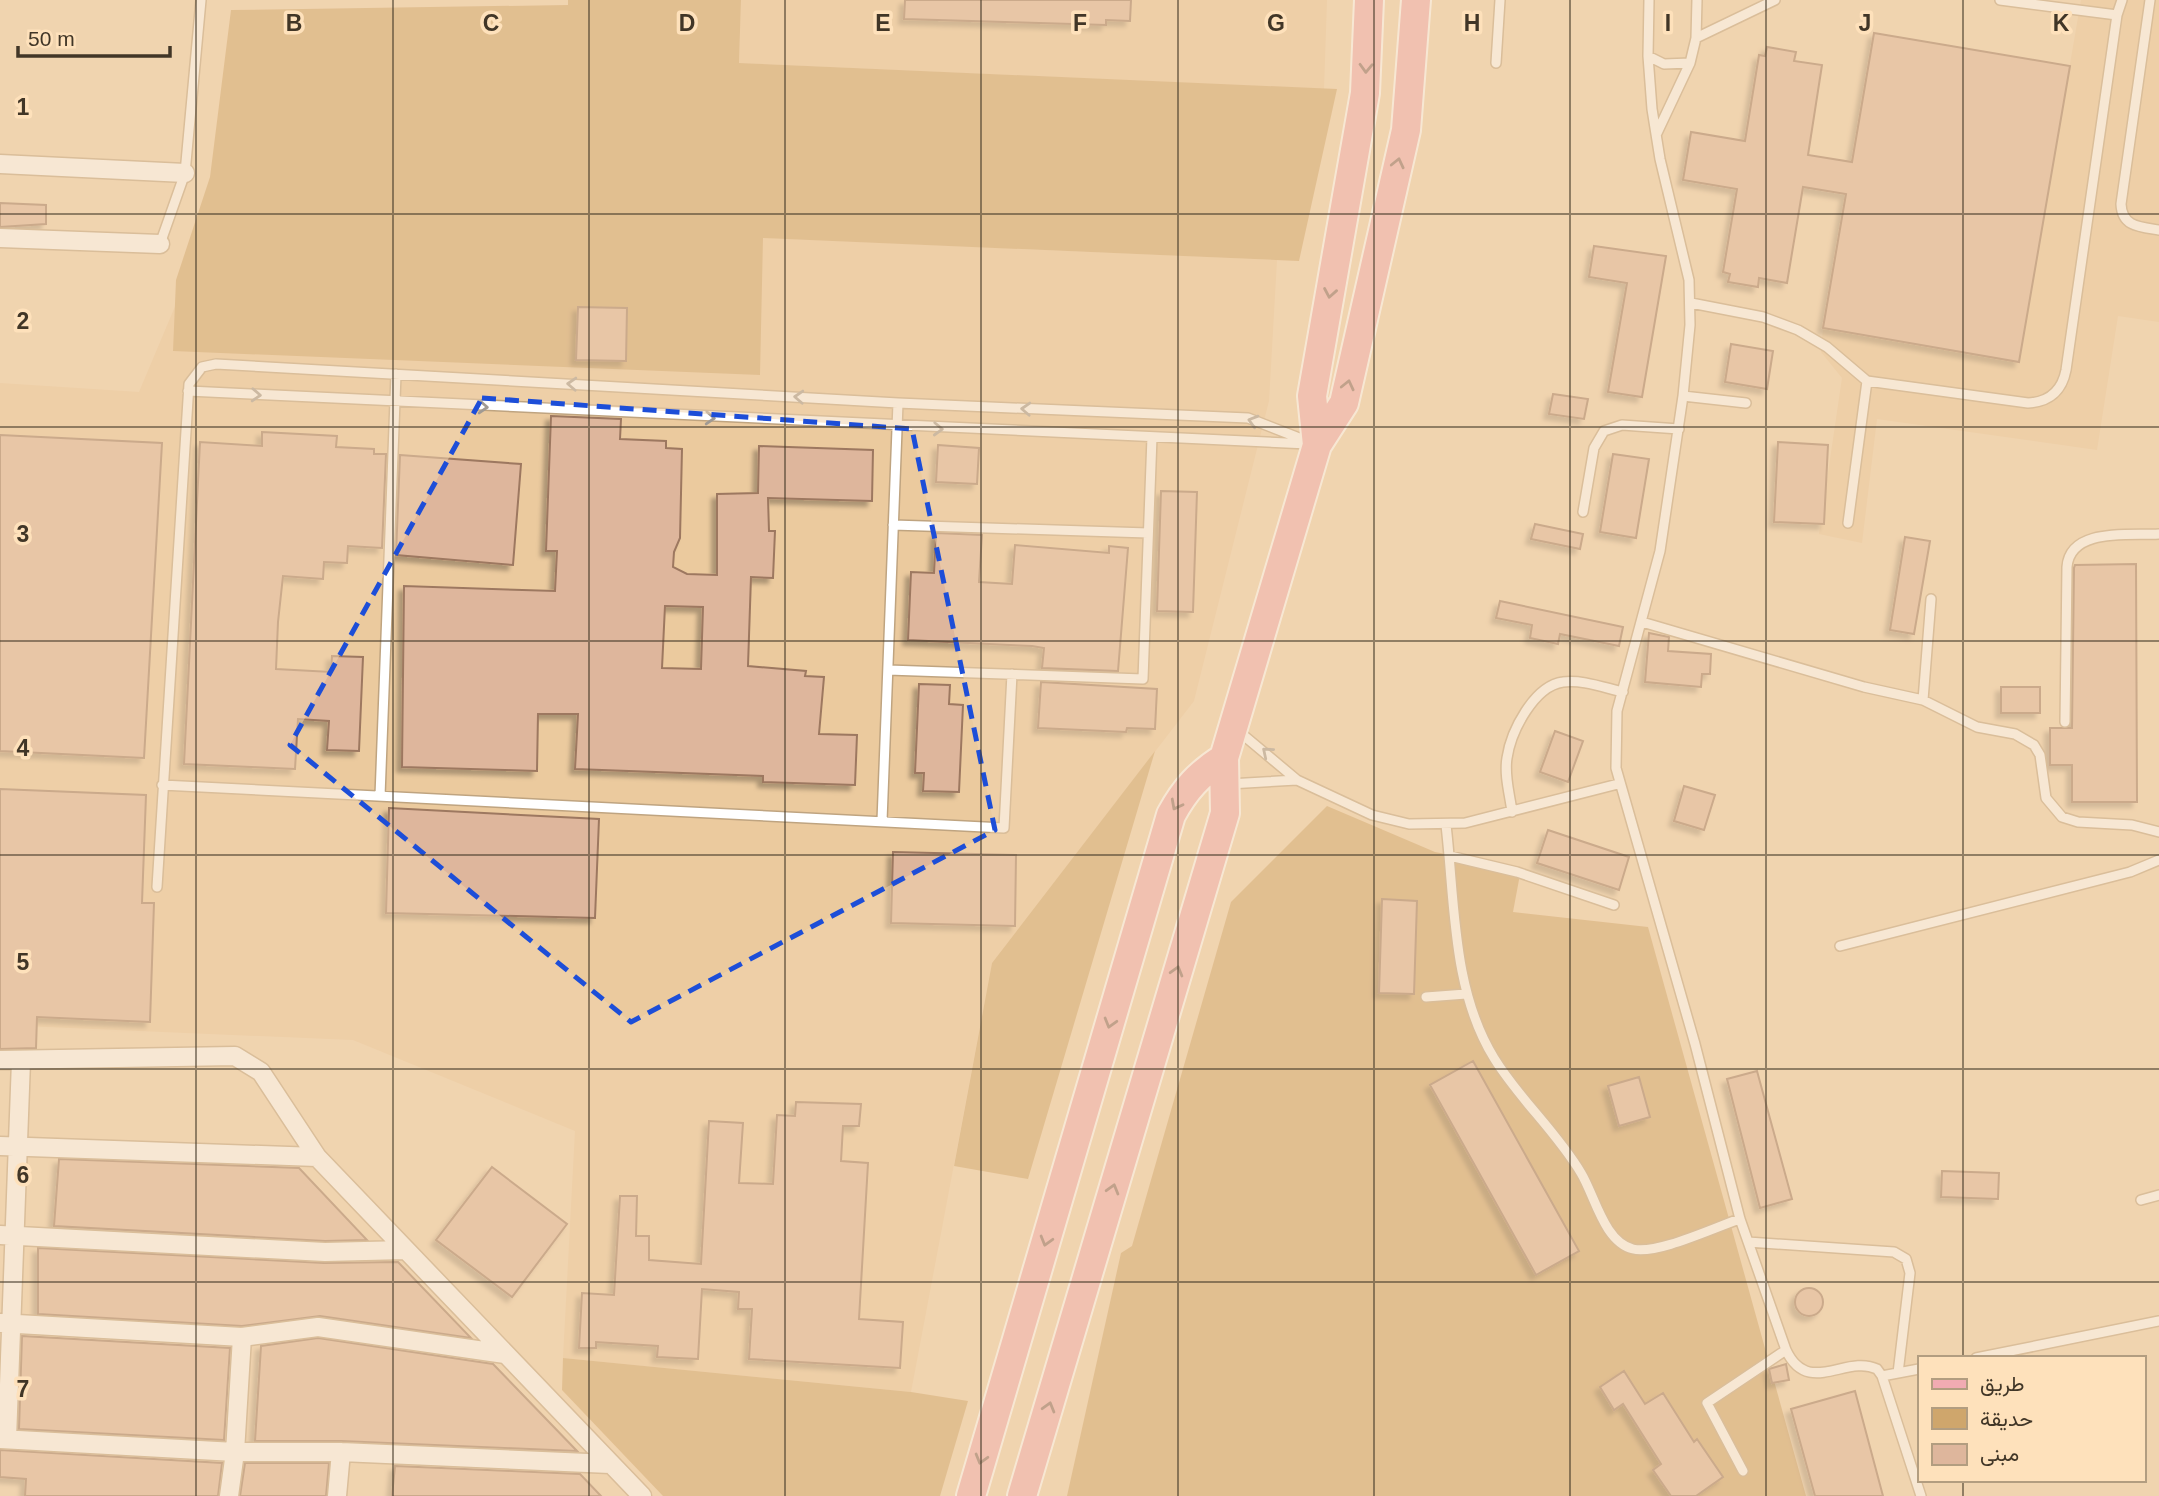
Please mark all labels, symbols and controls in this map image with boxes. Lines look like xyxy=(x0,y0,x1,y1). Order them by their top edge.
text: B xyxy=(286,10,302,36)
text: C xyxy=(483,10,499,36)
text: D xyxy=(679,10,695,36)
text: E xyxy=(875,10,891,36)
text: F xyxy=(1073,10,1087,36)
text: G xyxy=(1267,10,1285,36)
text: H xyxy=(1464,10,1480,36)
text: I xyxy=(1665,10,1671,36)
text: J xyxy=(1859,10,1871,36)
text: K xyxy=(2053,10,2070,36)
scale bar xyxy=(18,14,170,58)
text: 50 m xyxy=(28,27,75,50)
one-way arrow xyxy=(1359,63,1374,74)
text: 1 xyxy=(17,94,30,120)
one-way arrow xyxy=(1390,157,1404,169)
one-way arrow xyxy=(1323,287,1338,298)
text: 2 xyxy=(17,308,29,334)
one-way arrow xyxy=(566,377,577,392)
one-way arrow xyxy=(1340,379,1354,391)
one-way arrow xyxy=(251,387,262,402)
one-way arrow xyxy=(793,390,804,405)
one-way arrow xyxy=(478,399,489,414)
one-way arrow xyxy=(1021,401,1032,416)
one-way arrow xyxy=(705,410,716,425)
one-way arrow xyxy=(1247,415,1259,430)
one-way arrow xyxy=(932,421,943,436)
text: 3 xyxy=(17,521,29,547)
text: 4 xyxy=(17,735,30,761)
one-way arrow xyxy=(1262,748,1275,760)
one-way arrow xyxy=(1171,798,1184,811)
text: 5 xyxy=(17,949,30,975)
one-way arrow xyxy=(1169,965,1184,977)
one-way arrow xyxy=(1103,1017,1118,1029)
text: 6 xyxy=(17,1162,29,1188)
one-way arrow xyxy=(1105,1183,1120,1195)
one-way arrow xyxy=(1039,1235,1054,1247)
legend xyxy=(1918,1356,2145,1482)
text: طريق xyxy=(1980,1372,2025,1397)
text: 7 xyxy=(17,1376,29,1402)
one-way arrow xyxy=(1040,1401,1055,1413)
text: حديقة xyxy=(1980,1407,2033,1431)
text: مبنى xyxy=(1980,1442,2019,1466)
one-way arrow xyxy=(975,1453,990,1465)

